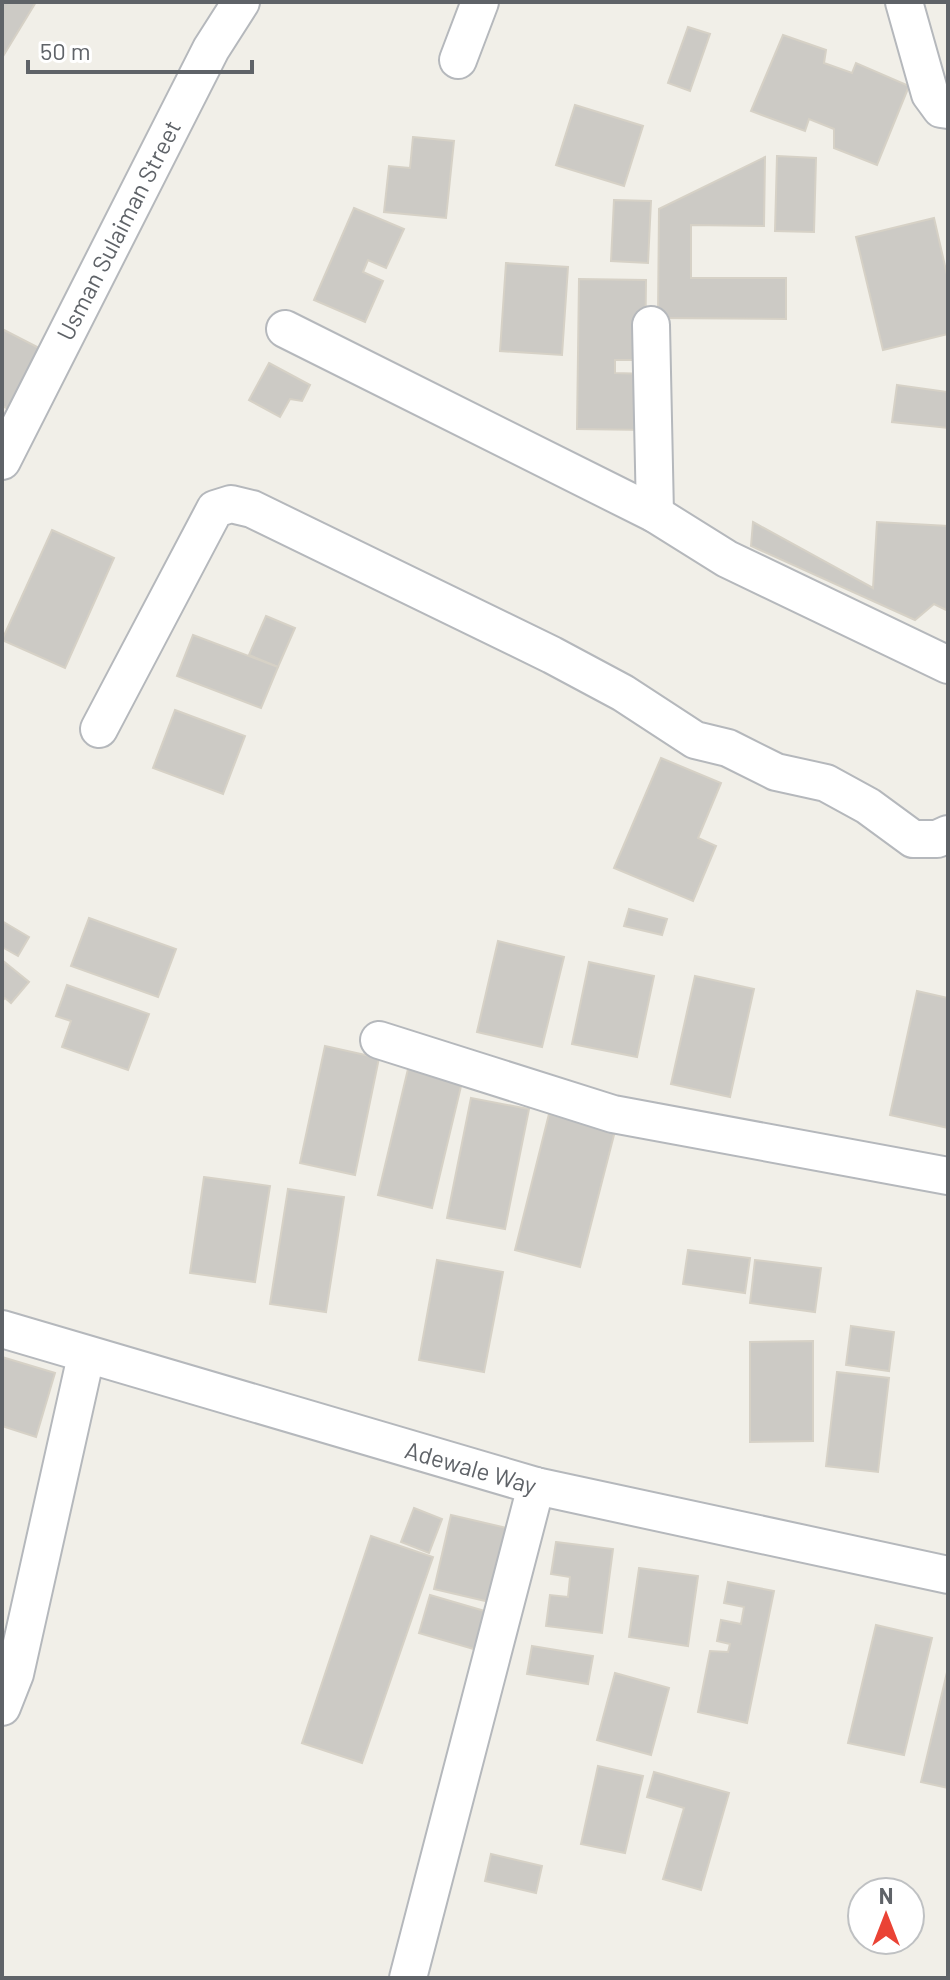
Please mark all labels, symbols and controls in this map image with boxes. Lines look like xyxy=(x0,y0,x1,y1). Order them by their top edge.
scale bar xyxy=(28,24,252,74)
text: 50 m xyxy=(40,36,91,65)
street label: Usman Sulaiman Street xyxy=(50,115,186,345)
street label: Adewale Way xyxy=(402,1434,540,1500)
north arrow xyxy=(846,1876,926,1956)
text: N xyxy=(879,1882,893,1908)

